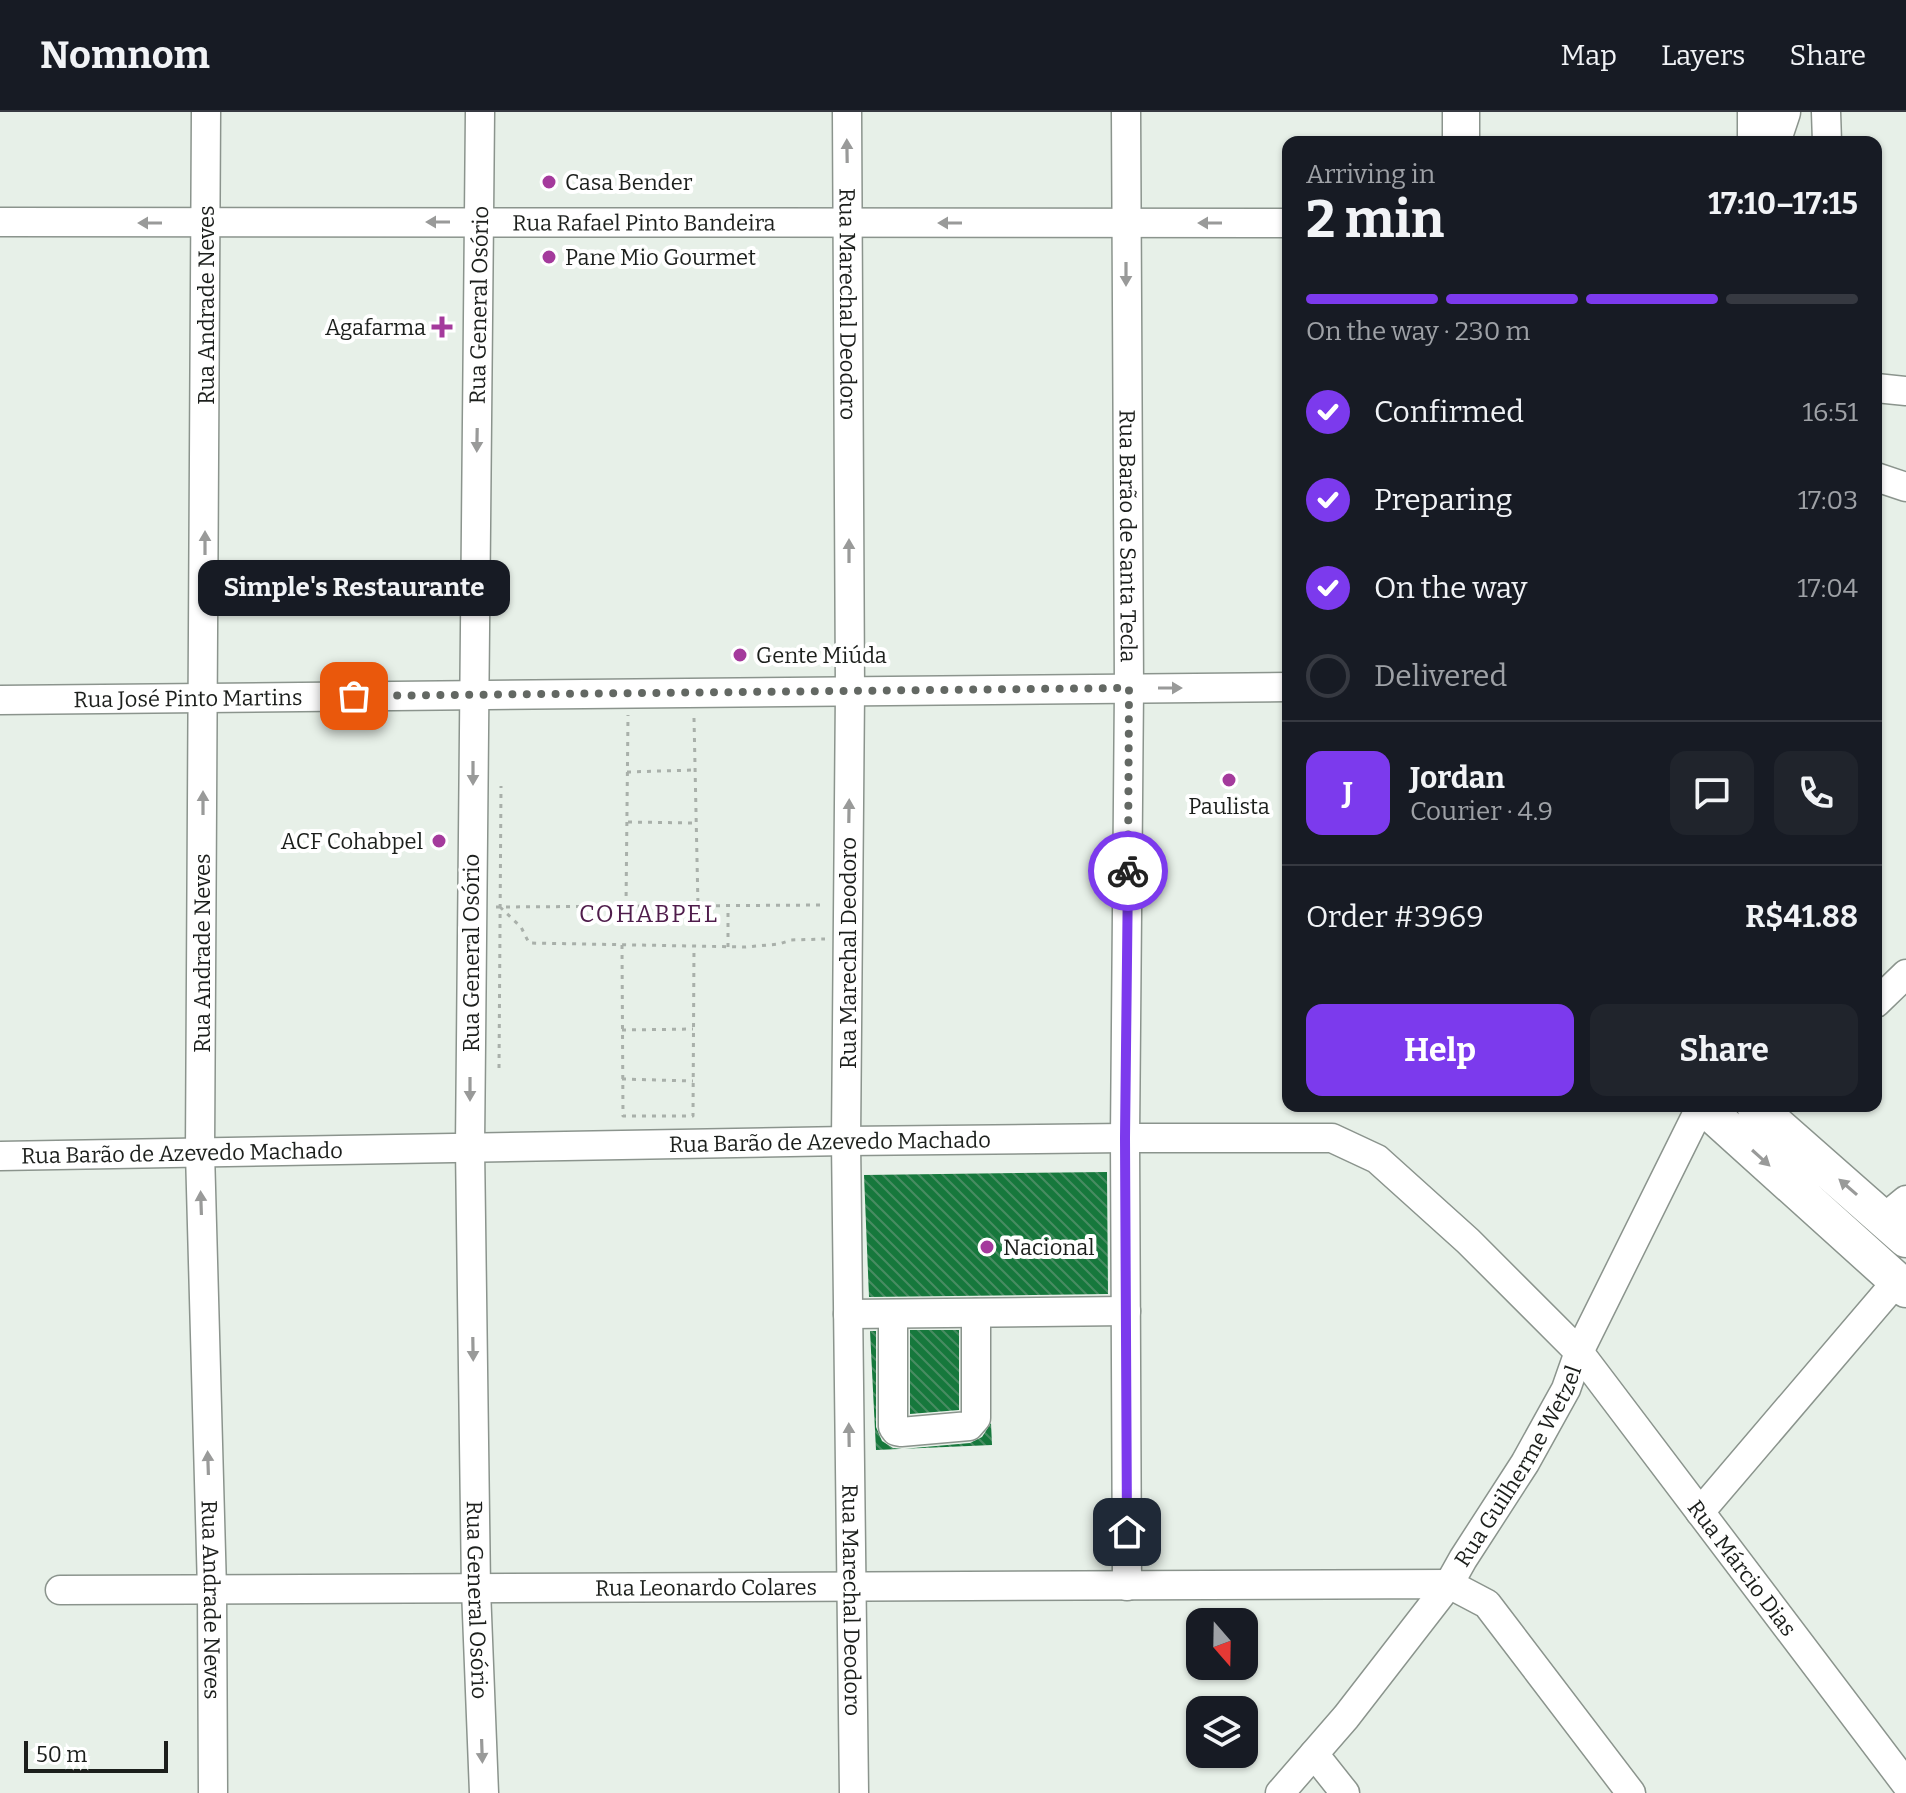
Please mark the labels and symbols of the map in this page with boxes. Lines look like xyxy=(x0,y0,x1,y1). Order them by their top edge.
one-way arrow xyxy=(841,138,854,163)
place label: Casa Bender xyxy=(565,169,693,196)
marker: Casa Bender xyxy=(540,173,558,191)
street label: Rua Marechal Deodoro xyxy=(834,188,862,420)
street label: Rua Andrade Neves xyxy=(193,205,220,405)
street label: Rua General Osório xyxy=(464,206,494,404)
street label: Rua Rafael Pinto Bandeira xyxy=(512,209,776,236)
one-way arrow xyxy=(425,216,450,228)
one-way arrow xyxy=(137,217,162,229)
one-way arrow xyxy=(937,217,962,229)
one-way arrow xyxy=(1197,217,1222,229)
place label: Pane Mio Gourmet xyxy=(565,244,756,271)
marker: Pane Mio Gourmet xyxy=(540,248,558,266)
one-way arrow xyxy=(1120,262,1132,287)
place label: Agafarma xyxy=(325,314,426,341)
marker: Agafarma xyxy=(433,318,451,336)
street label: Rua Barão de Santa Tecla xyxy=(1114,409,1142,663)
one-way arrow xyxy=(471,428,484,453)
one-way arrow xyxy=(199,530,211,555)
one-way arrow xyxy=(843,538,855,563)
callout: Simple's Restaurante xyxy=(198,560,510,616)
place label: Gente Miúda xyxy=(756,642,887,669)
marker: Gente Miúda xyxy=(731,646,749,664)
pin xyxy=(320,662,388,730)
one-way arrow xyxy=(1158,682,1183,694)
street label: Rua José Pinto Martins xyxy=(73,683,303,713)
one-way arrow xyxy=(467,761,479,786)
marker: Paulista xyxy=(1220,771,1238,789)
one-way arrow xyxy=(197,790,209,815)
place label: Paulista xyxy=(1188,793,1270,820)
one-way arrow xyxy=(843,798,855,823)
place label: ACF Cohabpel xyxy=(281,828,423,855)
courier xyxy=(1088,831,1168,911)
marker: ACF Cohabpel xyxy=(430,832,448,850)
street label: Rua Marechal Deodoro xyxy=(835,837,862,1069)
street label: Rua Andrade Neves xyxy=(189,853,216,1053)
street label: Rua General Osório xyxy=(458,854,485,1052)
district label: COHABPEL xyxy=(579,900,719,928)
one-way arrow xyxy=(464,1077,476,1102)
street label: Rua Barão de Azevedo Machado xyxy=(669,1126,991,1158)
street label: Rua Barão de Azevedo Machado xyxy=(21,1136,343,1169)
one-way arrow xyxy=(1751,1149,1770,1167)
one-way arrow xyxy=(1838,1179,1858,1196)
one-way arrow xyxy=(195,1190,208,1215)
place label: Nacional xyxy=(1003,1234,1095,1261)
marker: Nacional xyxy=(978,1238,996,1256)
one-way arrow xyxy=(467,1337,479,1362)
street label: Rua Guilherme Wetzel xyxy=(1448,1362,1587,1571)
one-way arrow xyxy=(843,1422,855,1447)
one-way arrow xyxy=(202,1450,215,1475)
street label: Rua Marechal Deodoro xyxy=(837,1484,867,1716)
street label: Rua Márcio Dias xyxy=(1682,1494,1803,1641)
pin xyxy=(1093,1498,1161,1566)
street label: Rua Andrade Neves xyxy=(196,1500,226,1700)
street label: Rua General Osório xyxy=(461,1501,494,1700)
street label: Rua Leonardo Colares xyxy=(595,1573,817,1601)
north arrow xyxy=(1186,1608,1258,1680)
scale bar xyxy=(24,1737,168,1773)
one-way arrow xyxy=(476,1739,489,1764)

